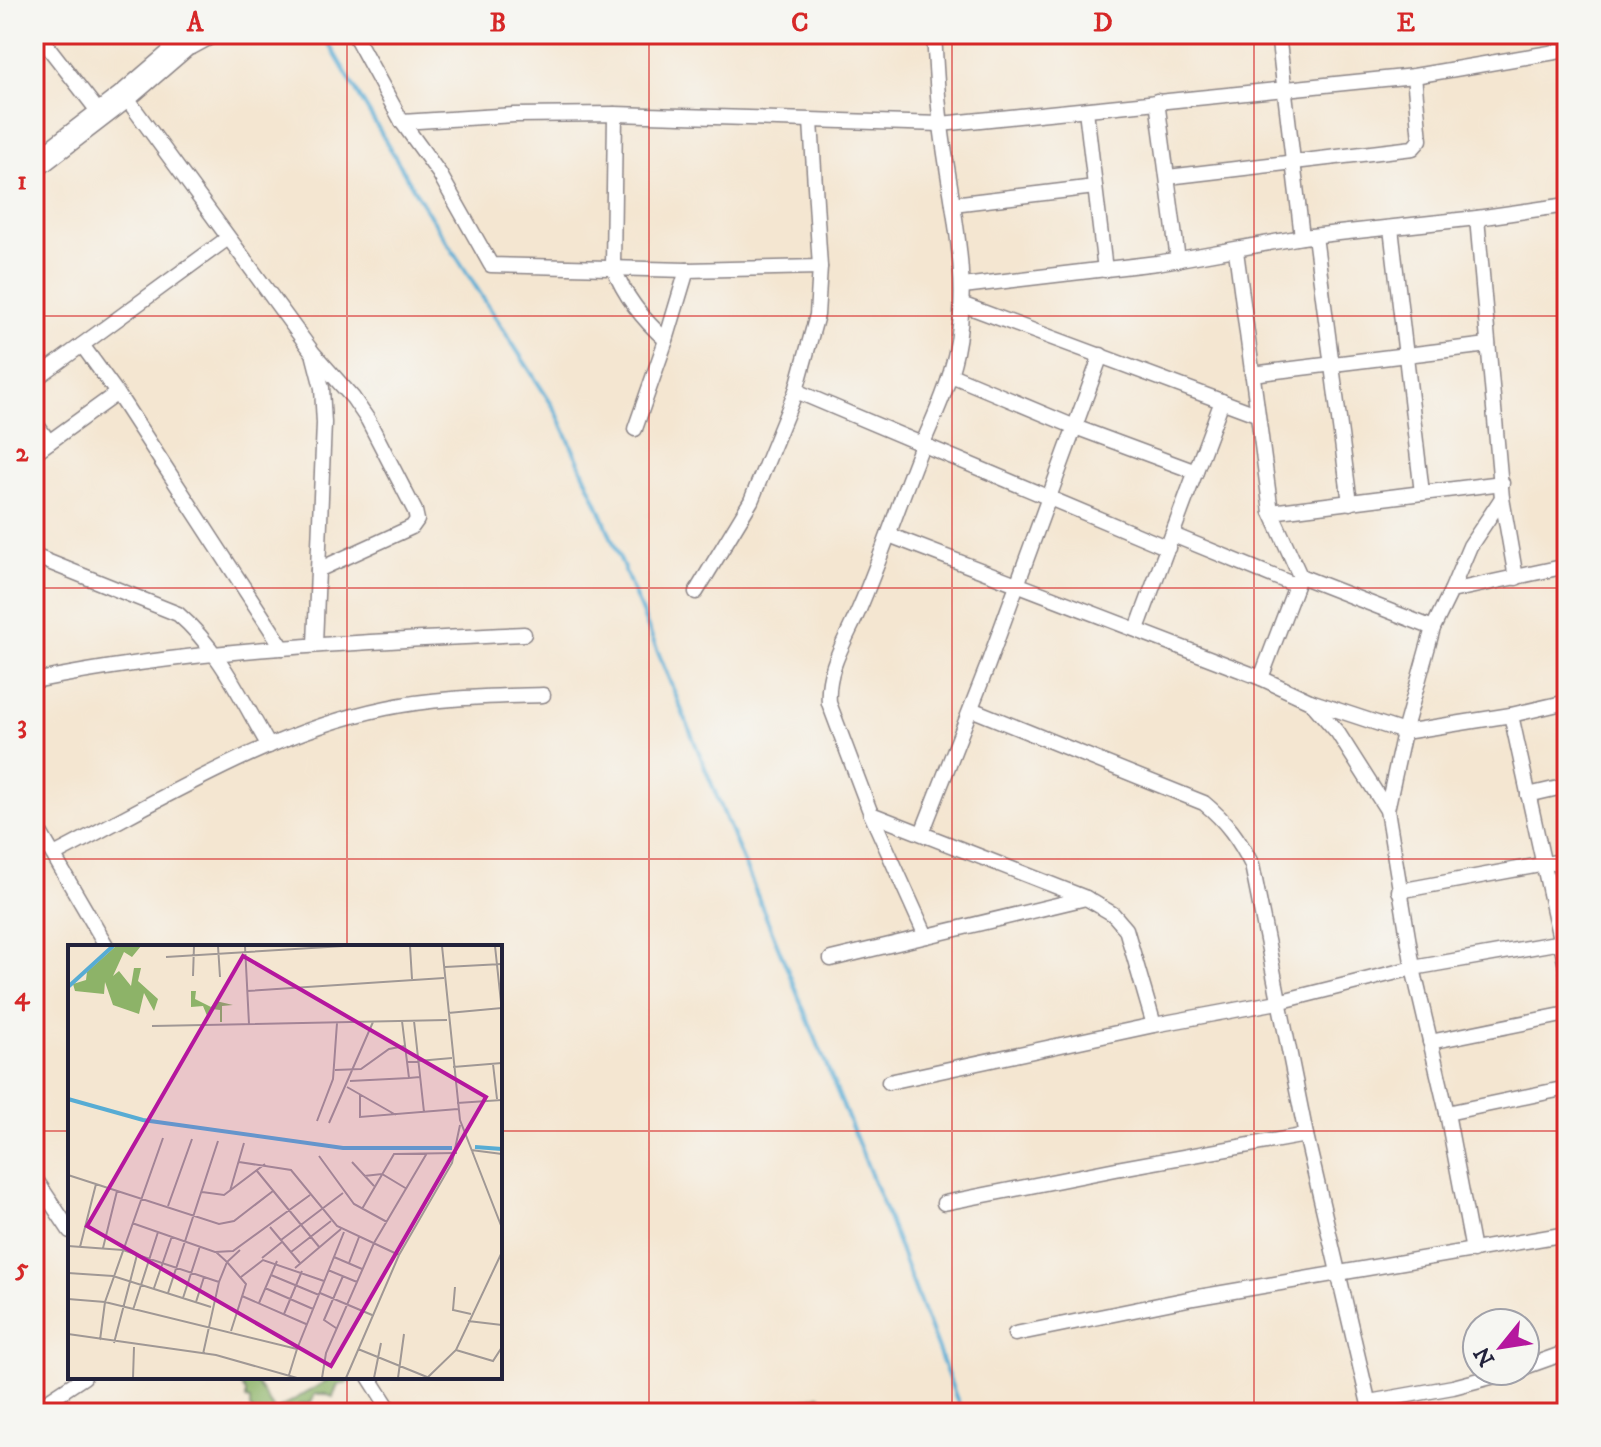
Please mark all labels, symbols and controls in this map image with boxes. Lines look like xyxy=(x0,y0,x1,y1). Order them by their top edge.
text: A xyxy=(186,7,205,40)
text: B xyxy=(490,7,506,40)
text: C xyxy=(791,7,809,40)
text: D xyxy=(1093,7,1113,40)
text: E xyxy=(1397,7,1415,40)
text: 1 xyxy=(17,165,27,198)
text: 2 xyxy=(16,437,30,470)
text: 3 xyxy=(17,709,27,742)
inset map xyxy=(68,945,502,1379)
text: 4 xyxy=(15,980,31,1013)
text: 5 xyxy=(15,1252,29,1285)
north arrow xyxy=(1461,1307,1541,1387)
text: N xyxy=(1469,1342,1501,1371)

